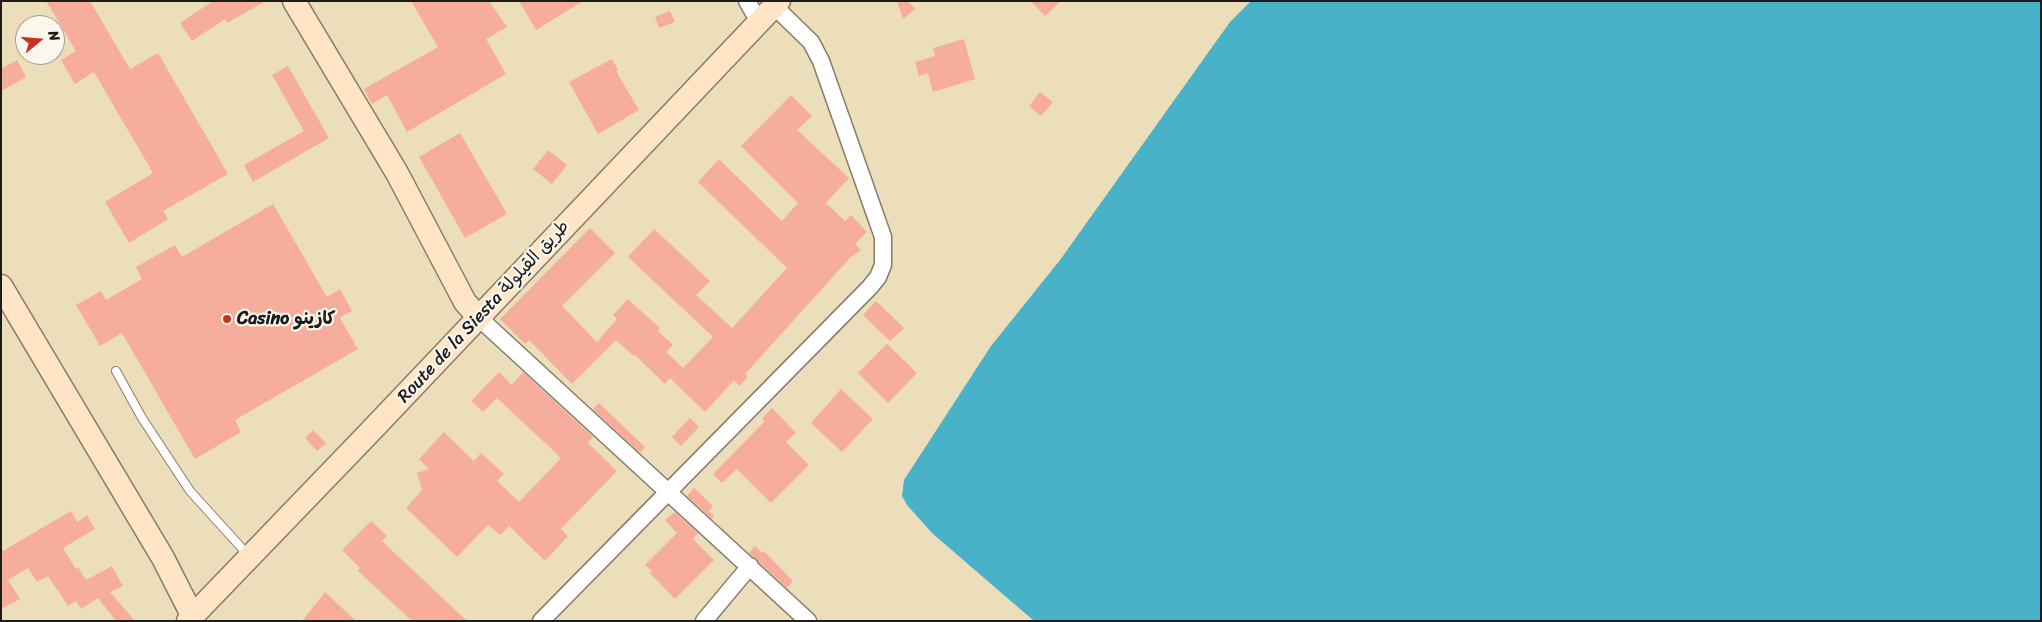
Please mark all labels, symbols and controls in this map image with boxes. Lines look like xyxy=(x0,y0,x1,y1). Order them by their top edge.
north arrow xyxy=(15,15,65,65)
text: N xyxy=(40,27,67,44)
street label: Route de la Siesta طريق القيلولة xyxy=(394,216,574,408)
place label: Casino كازينو xyxy=(237,308,335,330)
marker: Casino كازينو xyxy=(221,313,233,325)

